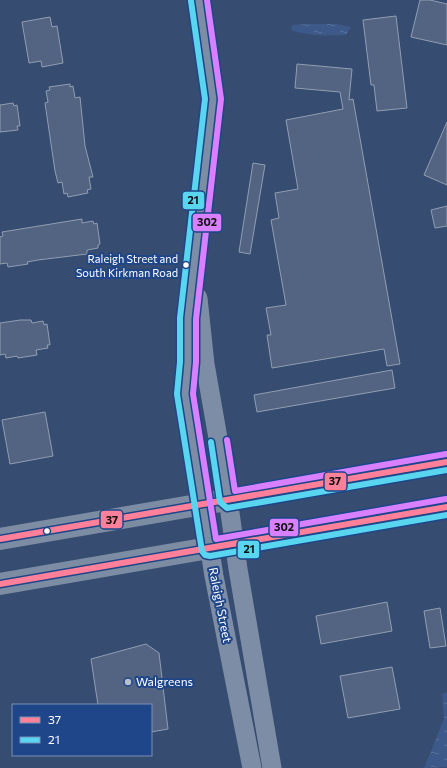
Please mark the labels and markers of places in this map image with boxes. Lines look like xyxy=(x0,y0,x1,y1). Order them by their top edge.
place label: Raleigh Street and South Kirkman Road xyxy=(76,252,178,279)
marker: Raleigh Street and South Kirkman Road xyxy=(181,260,191,270)
unlabelled marker xyxy=(42,526,52,536)
place label: Walgreens xyxy=(136,674,193,688)
marker: Walgreens xyxy=(123,677,133,687)

